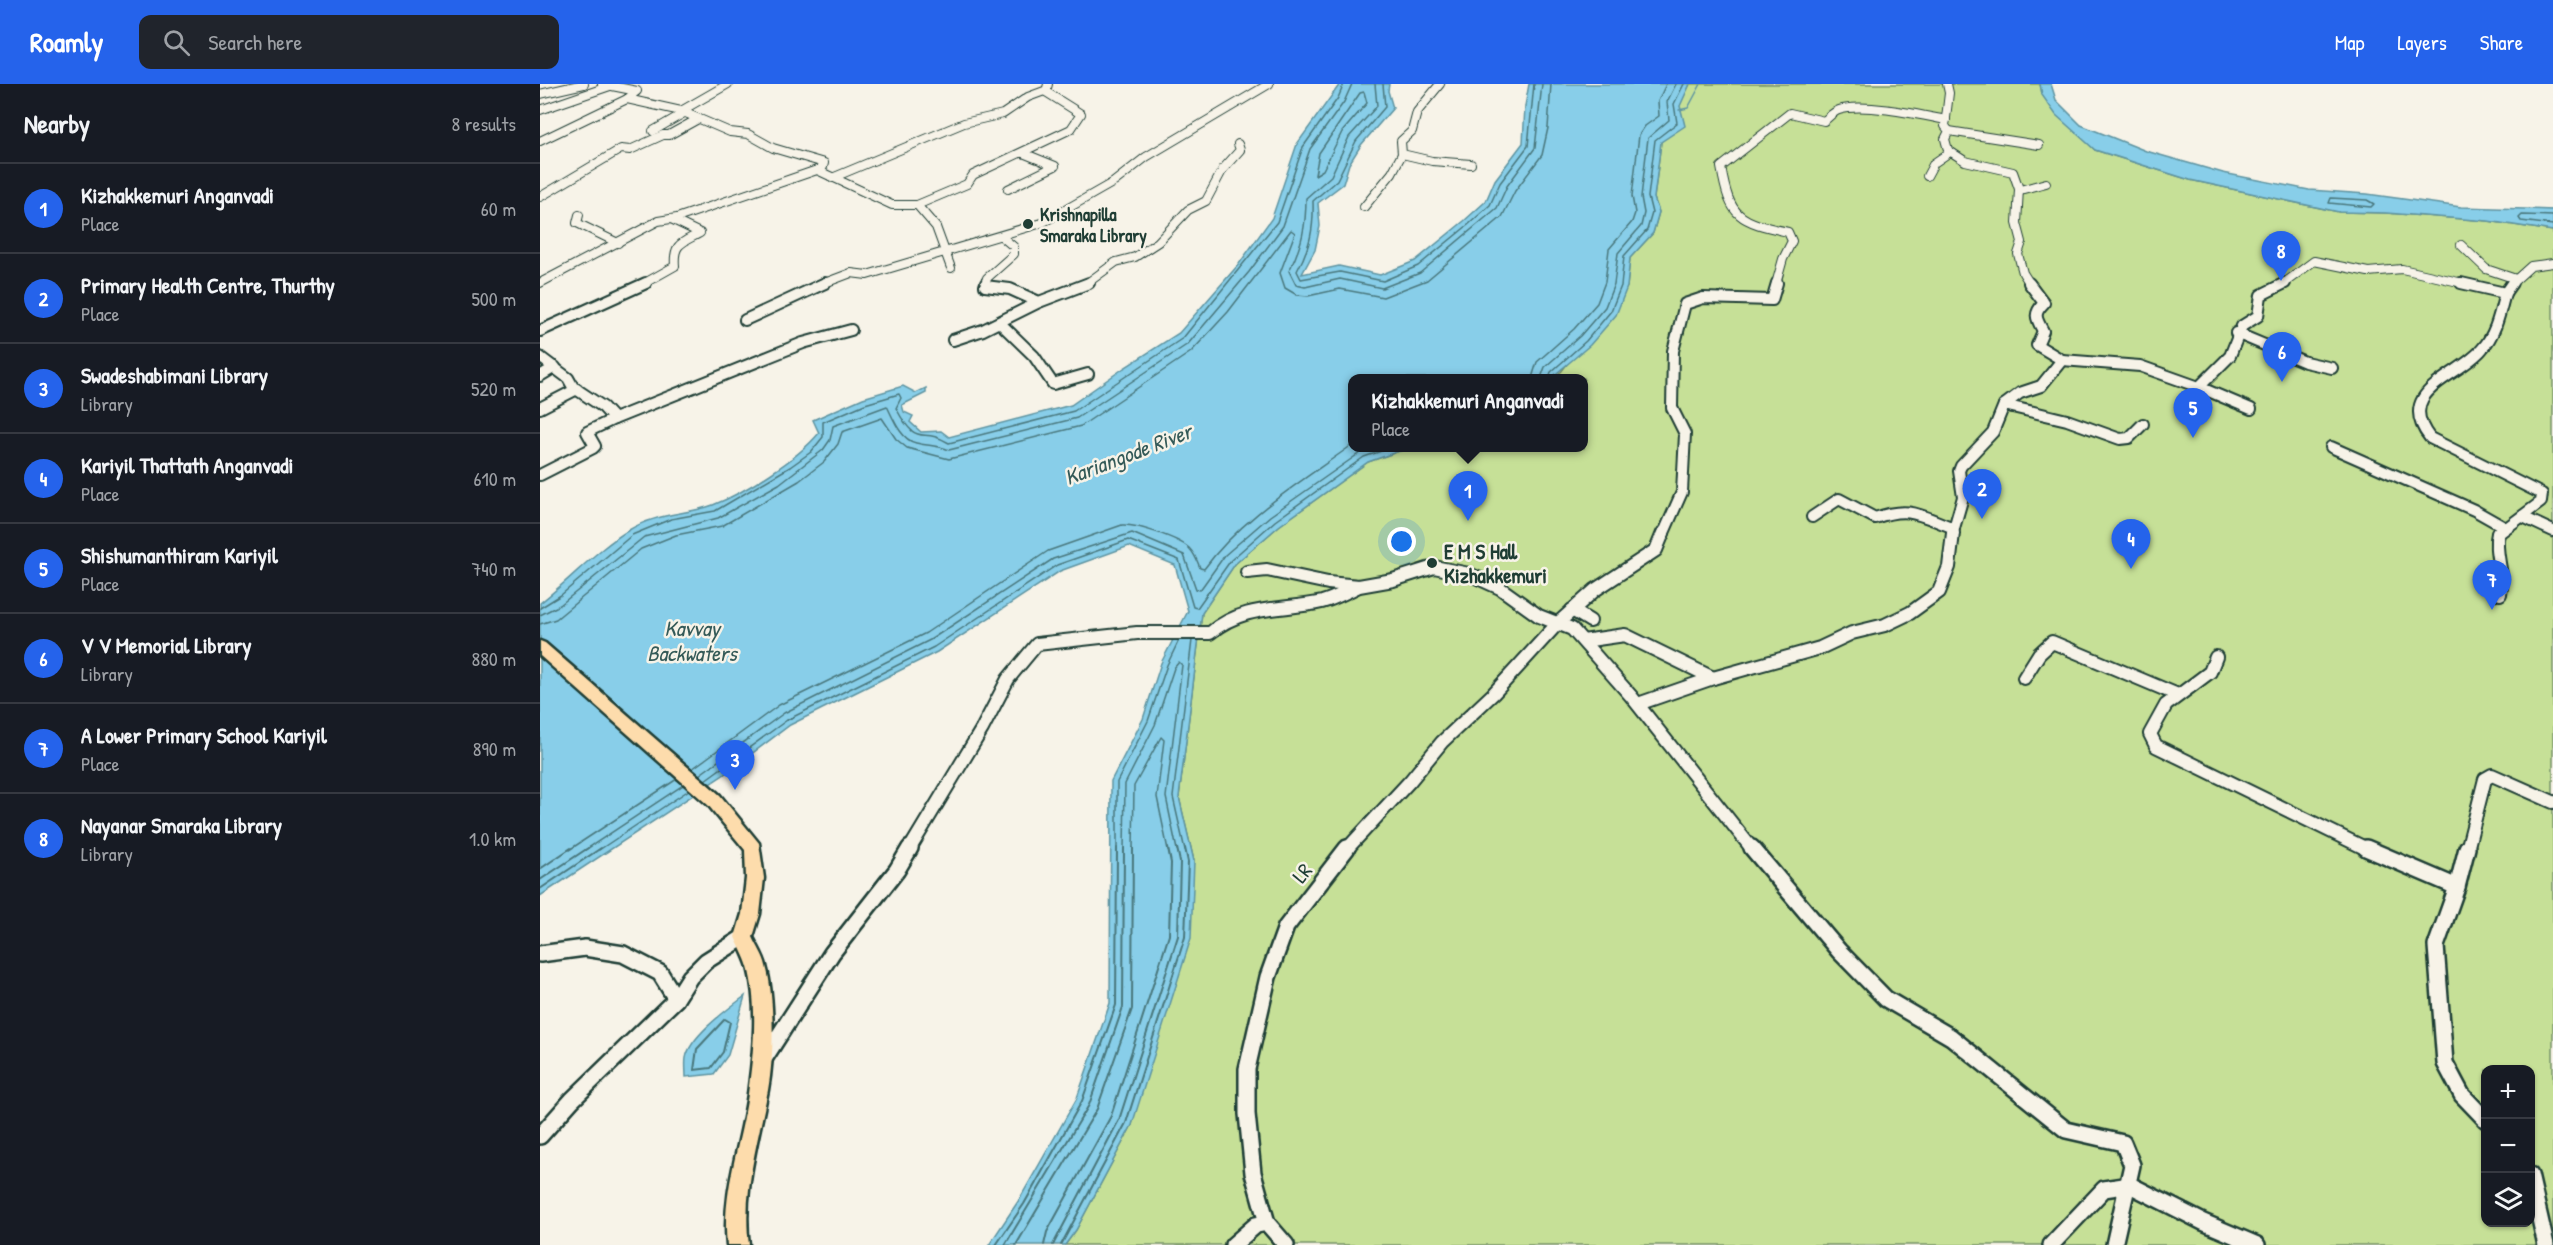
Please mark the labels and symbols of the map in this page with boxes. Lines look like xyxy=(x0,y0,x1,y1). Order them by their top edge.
place label: Krishnapilla Smaraka Library xyxy=(1040,202,1147,249)
marker: Krishnapilla Smaraka Library xyxy=(1021,217,1035,231)
pin: 8 xyxy=(2262,232,2300,281)
pin: 6 xyxy=(2262,332,2302,382)
pin: 5 xyxy=(2174,388,2212,438)
water label: Kariangode River xyxy=(1060,415,1198,492)
pin: 2 xyxy=(1962,470,2002,519)
pin: 1 xyxy=(1448,472,1488,521)
pin: 4 xyxy=(2112,520,2150,569)
your location xyxy=(1387,527,1416,556)
place label: E M S Hall Kizhakkemuri xyxy=(1444,537,1547,590)
marker: E M S Hall Kizhakkemuri xyxy=(1425,556,1439,570)
pin: 7 xyxy=(2472,560,2512,610)
water label: Kavvay Backwaters xyxy=(647,613,739,668)
pin: 3 xyxy=(716,740,754,790)
street label: LR xyxy=(1285,857,1319,889)

